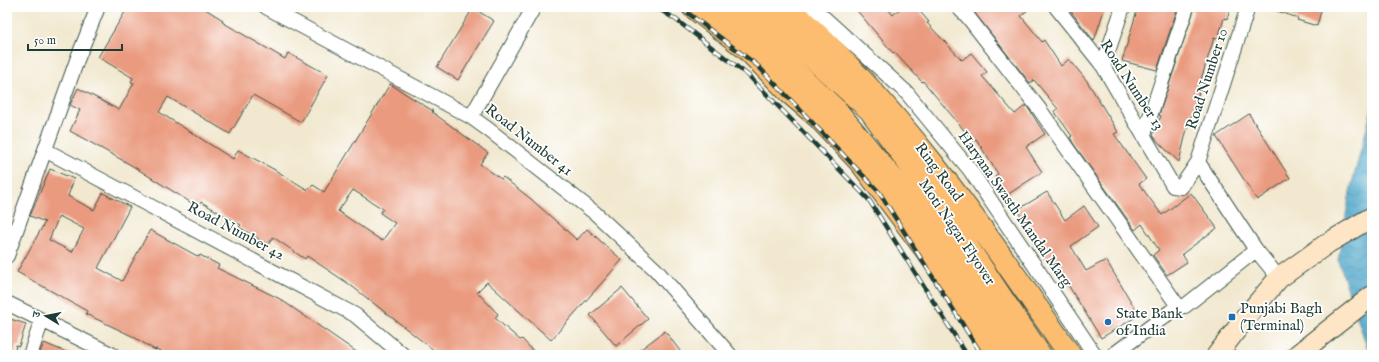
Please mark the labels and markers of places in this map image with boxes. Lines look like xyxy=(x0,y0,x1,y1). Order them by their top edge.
place label: Punjabi Bagh (Terminal) xyxy=(1240,299,1322,335)
place label: State Bank of India xyxy=(1116,304,1184,340)
marker: Punjabi Bagh (Terminal) xyxy=(1227,312,1237,322)
marker: State Bank of India xyxy=(1103,317,1113,327)

